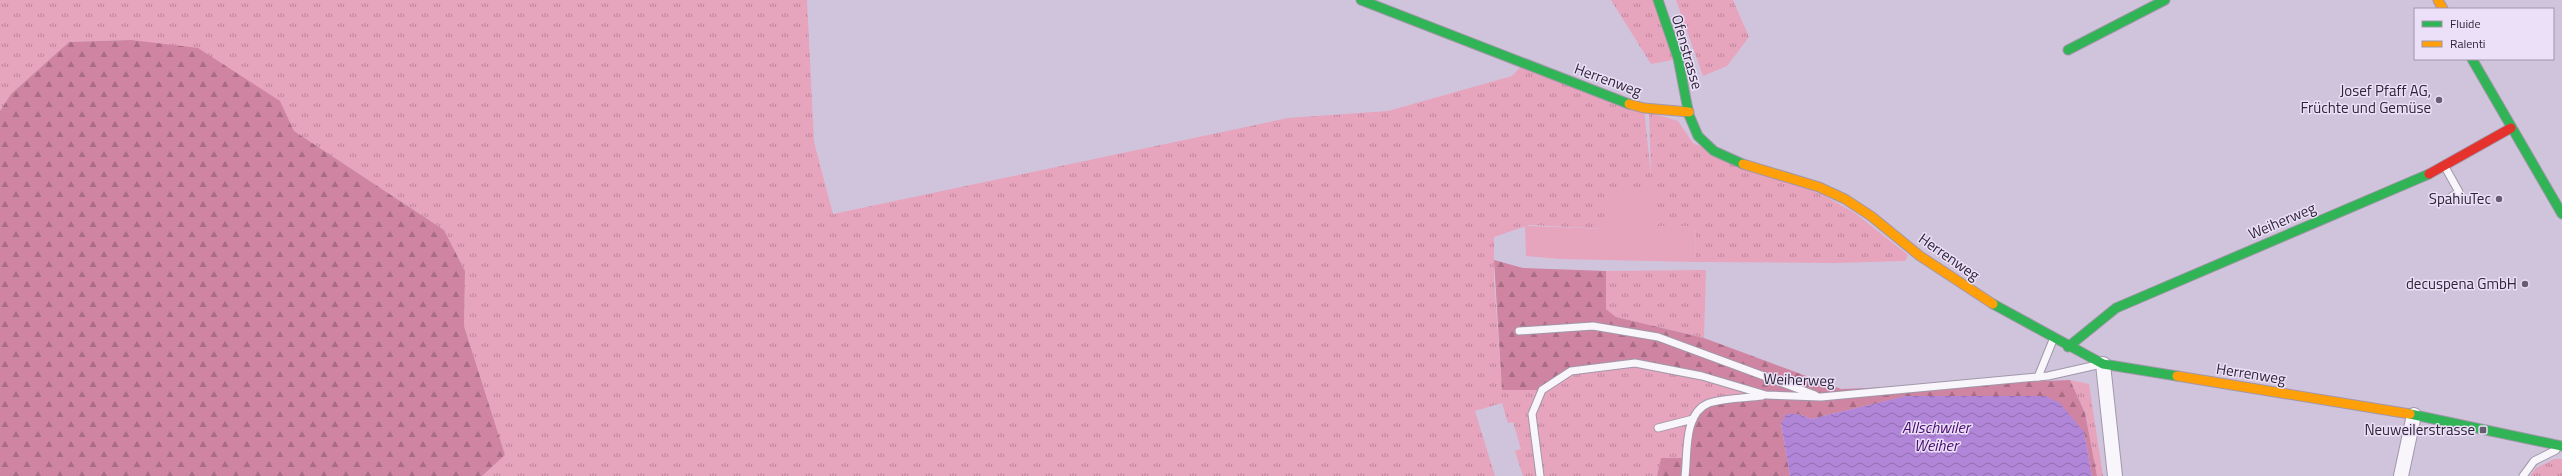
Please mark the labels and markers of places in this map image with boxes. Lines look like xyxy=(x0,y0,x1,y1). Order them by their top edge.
place label: Josef Pfaff AG, Früchte und Gemüse xyxy=(2300,79,2431,119)
marker: Josef Pfaff AG, Früchte und Gemüse xyxy=(2434,95,2444,105)
place label: SpahiuTec xyxy=(2429,187,2491,210)
marker: SpahiuTec xyxy=(2494,194,2504,204)
place label: decuspena GmbH xyxy=(2406,272,2517,295)
marker: decuspena GmbH xyxy=(2520,279,2530,289)
place label: Neuweilerstrasse xyxy=(2364,418,2475,441)
marker: Neuweilerstrasse xyxy=(2478,425,2488,435)

